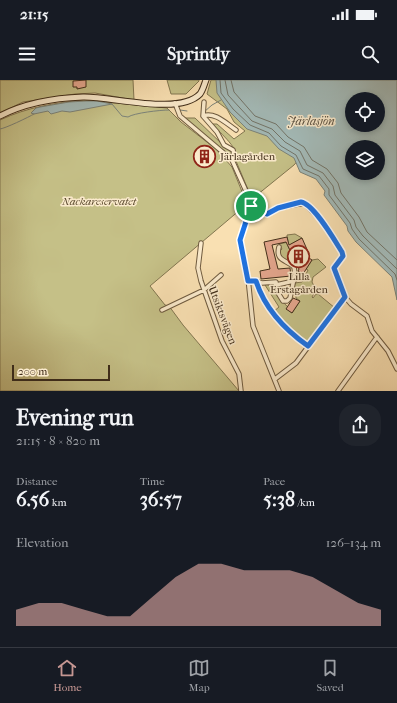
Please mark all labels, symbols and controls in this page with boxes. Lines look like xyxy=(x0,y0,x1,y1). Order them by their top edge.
text: 21:15 xyxy=(20,5,48,23)
icon: menu xyxy=(16,43,38,65)
icon: search xyxy=(359,43,381,65)
text: Sprintly xyxy=(167,44,230,65)
map controls xyxy=(345,92,385,180)
button: locate xyxy=(345,92,385,132)
water label: Järlasjön xyxy=(287,114,335,128)
button: layers xyxy=(345,140,385,180)
building icon: Järlagården xyxy=(192,143,218,169)
place label: Järlagården xyxy=(219,150,276,163)
pin xyxy=(234,189,268,223)
park label: Nackareservatet xyxy=(61,195,137,208)
icon: arrive xyxy=(240,195,262,217)
building icon: Lilla Erstagården xyxy=(286,243,312,269)
place label: Lilla Erstagården xyxy=(270,270,329,296)
street label: Utsiktsvägen xyxy=(205,284,240,347)
scale bar xyxy=(12,363,110,382)
text: 200 m xyxy=(18,365,47,378)
button: share xyxy=(339,404,381,446)
text: Evening run xyxy=(16,405,134,431)
text: 21:15 · 8 × 820 m xyxy=(16,433,100,448)
text: Distance xyxy=(16,475,57,488)
text: Time xyxy=(140,475,165,488)
text: Pace xyxy=(263,475,285,488)
text: 6.56 xyxy=(16,488,49,511)
text: 36:57 xyxy=(140,488,182,511)
text: 5:38 xyxy=(263,488,295,511)
text: km xyxy=(49,496,67,509)
text: /km xyxy=(295,496,315,509)
text: Elevation xyxy=(16,535,69,550)
text: 126–134 m xyxy=(326,535,381,550)
tab: Home xyxy=(53,657,82,694)
tab: Map xyxy=(188,657,210,694)
tab: Saved xyxy=(317,657,344,694)

